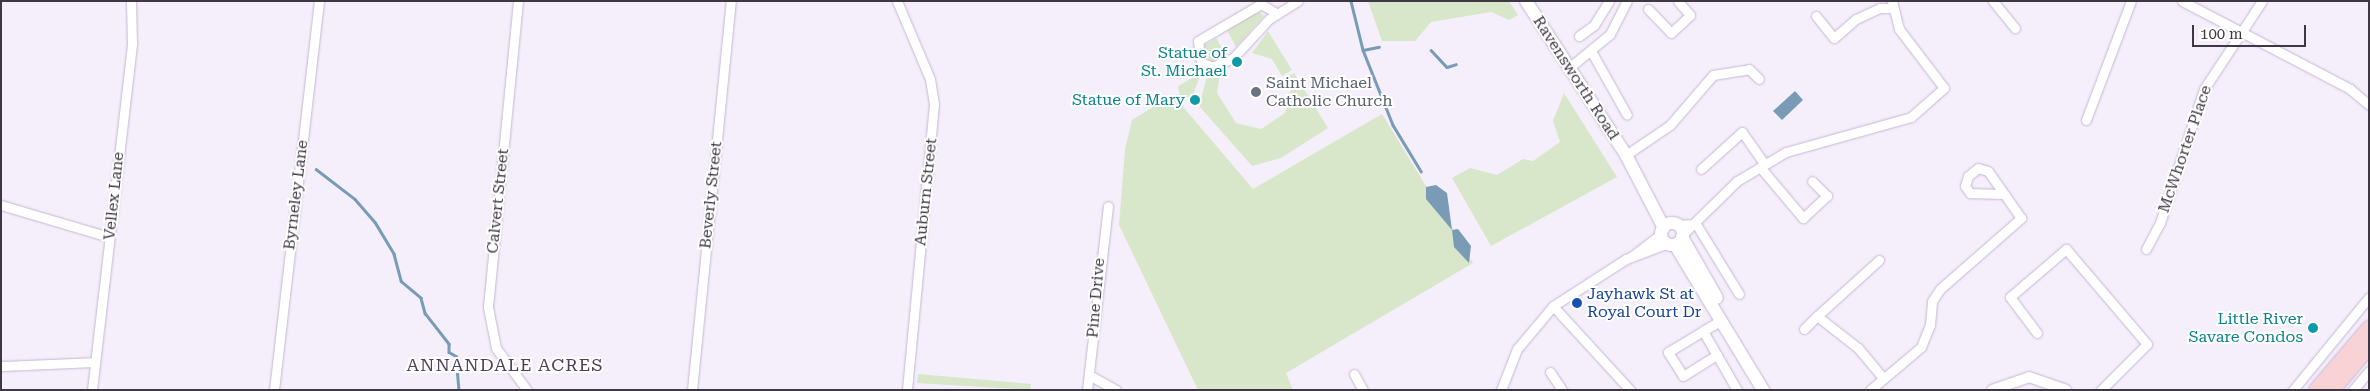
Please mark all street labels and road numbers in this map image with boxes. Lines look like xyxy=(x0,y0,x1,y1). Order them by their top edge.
street label: Ravensworth Road xyxy=(1529,12,1623,144)
street label: McWhorter Place xyxy=(2154,83,2216,215)
street label: Auburn Street xyxy=(911,137,941,247)
street label: Byrneley Lane xyxy=(280,139,312,251)
street label: Beverly Street xyxy=(696,140,726,250)
street label: Calvert Street xyxy=(483,148,513,254)
street label: Vellex Lane xyxy=(100,151,128,241)
street label: Pine Drive xyxy=(1083,257,1109,339)

